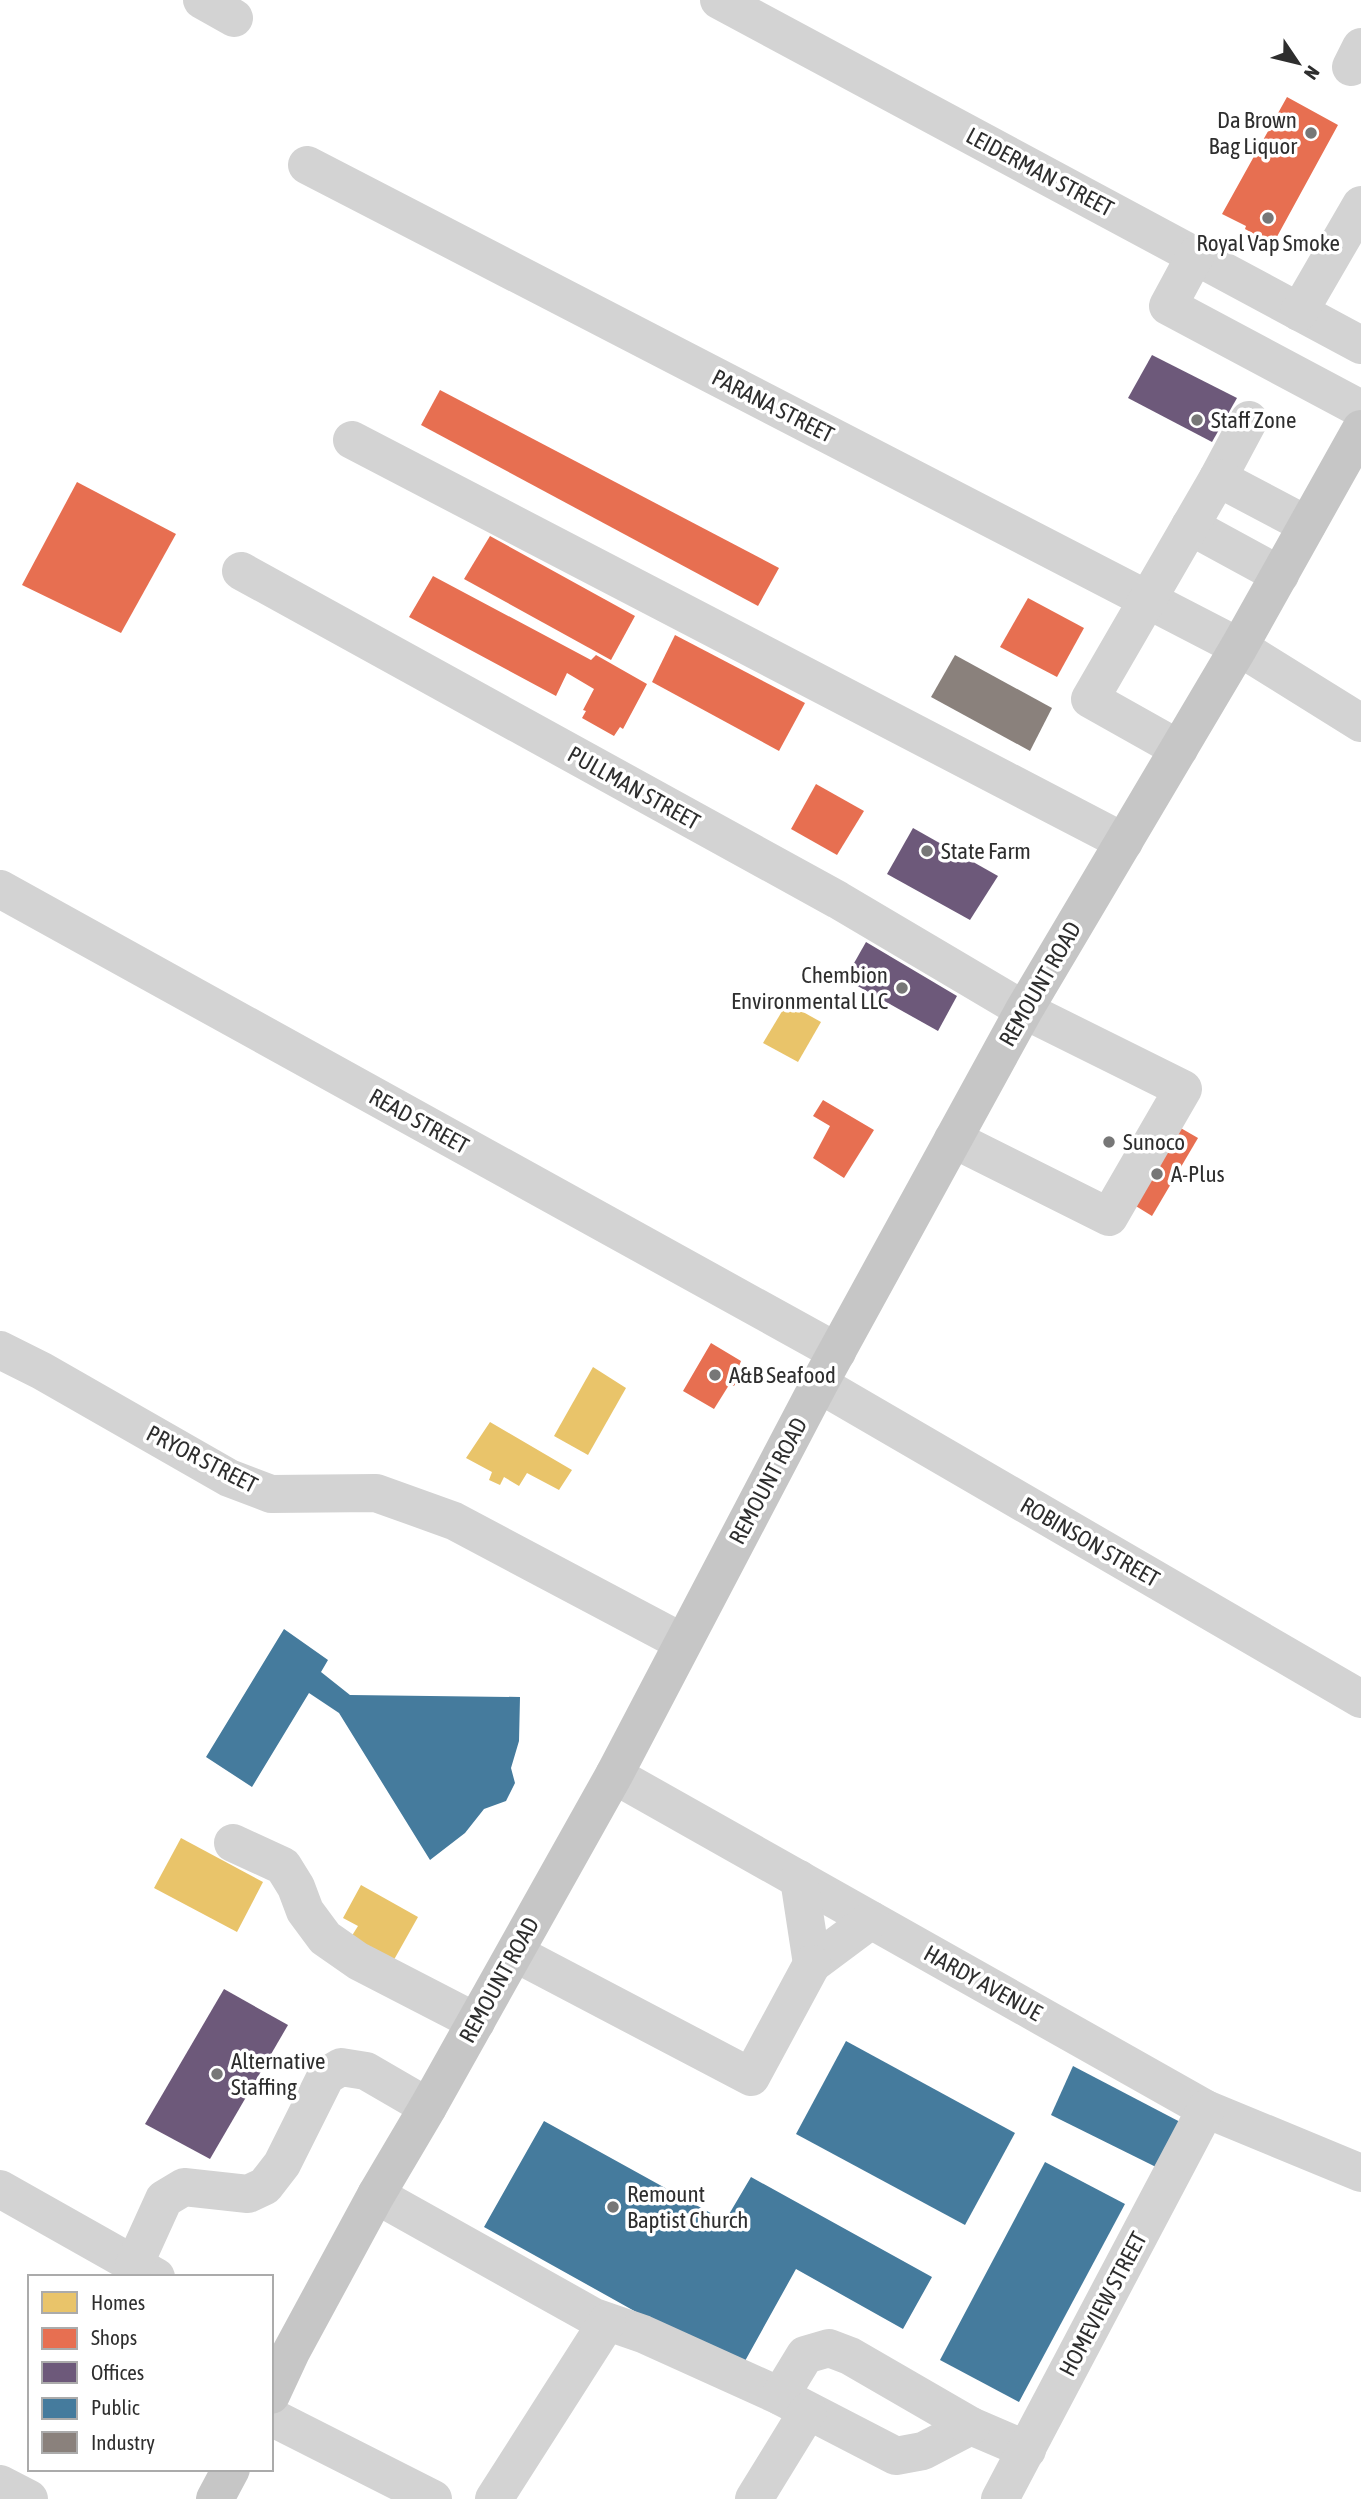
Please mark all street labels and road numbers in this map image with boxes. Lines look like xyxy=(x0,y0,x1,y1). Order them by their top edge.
street label: LEIDERMAN STREET xyxy=(962,122,1118,222)
street label: PARANA STREET xyxy=(708,364,838,448)
street label: PULLMAN STREET xyxy=(563,741,705,835)
street label: REMOUNT ROAD xyxy=(994,917,1086,1051)
street label: READ STREET xyxy=(365,1083,473,1159)
street label: REMOUNT ROAD xyxy=(724,1413,812,1549)
street label: PRYOR STREET xyxy=(142,1420,262,1498)
street label: ROBINSON STREET xyxy=(1016,1492,1164,1592)
street label: REMOUNT ROAD xyxy=(454,1913,544,2047)
street label: HARDY AVENUE xyxy=(920,1940,1047,2026)
street label: HOMEVIEW STREET xyxy=(1054,2227,1152,2381)

